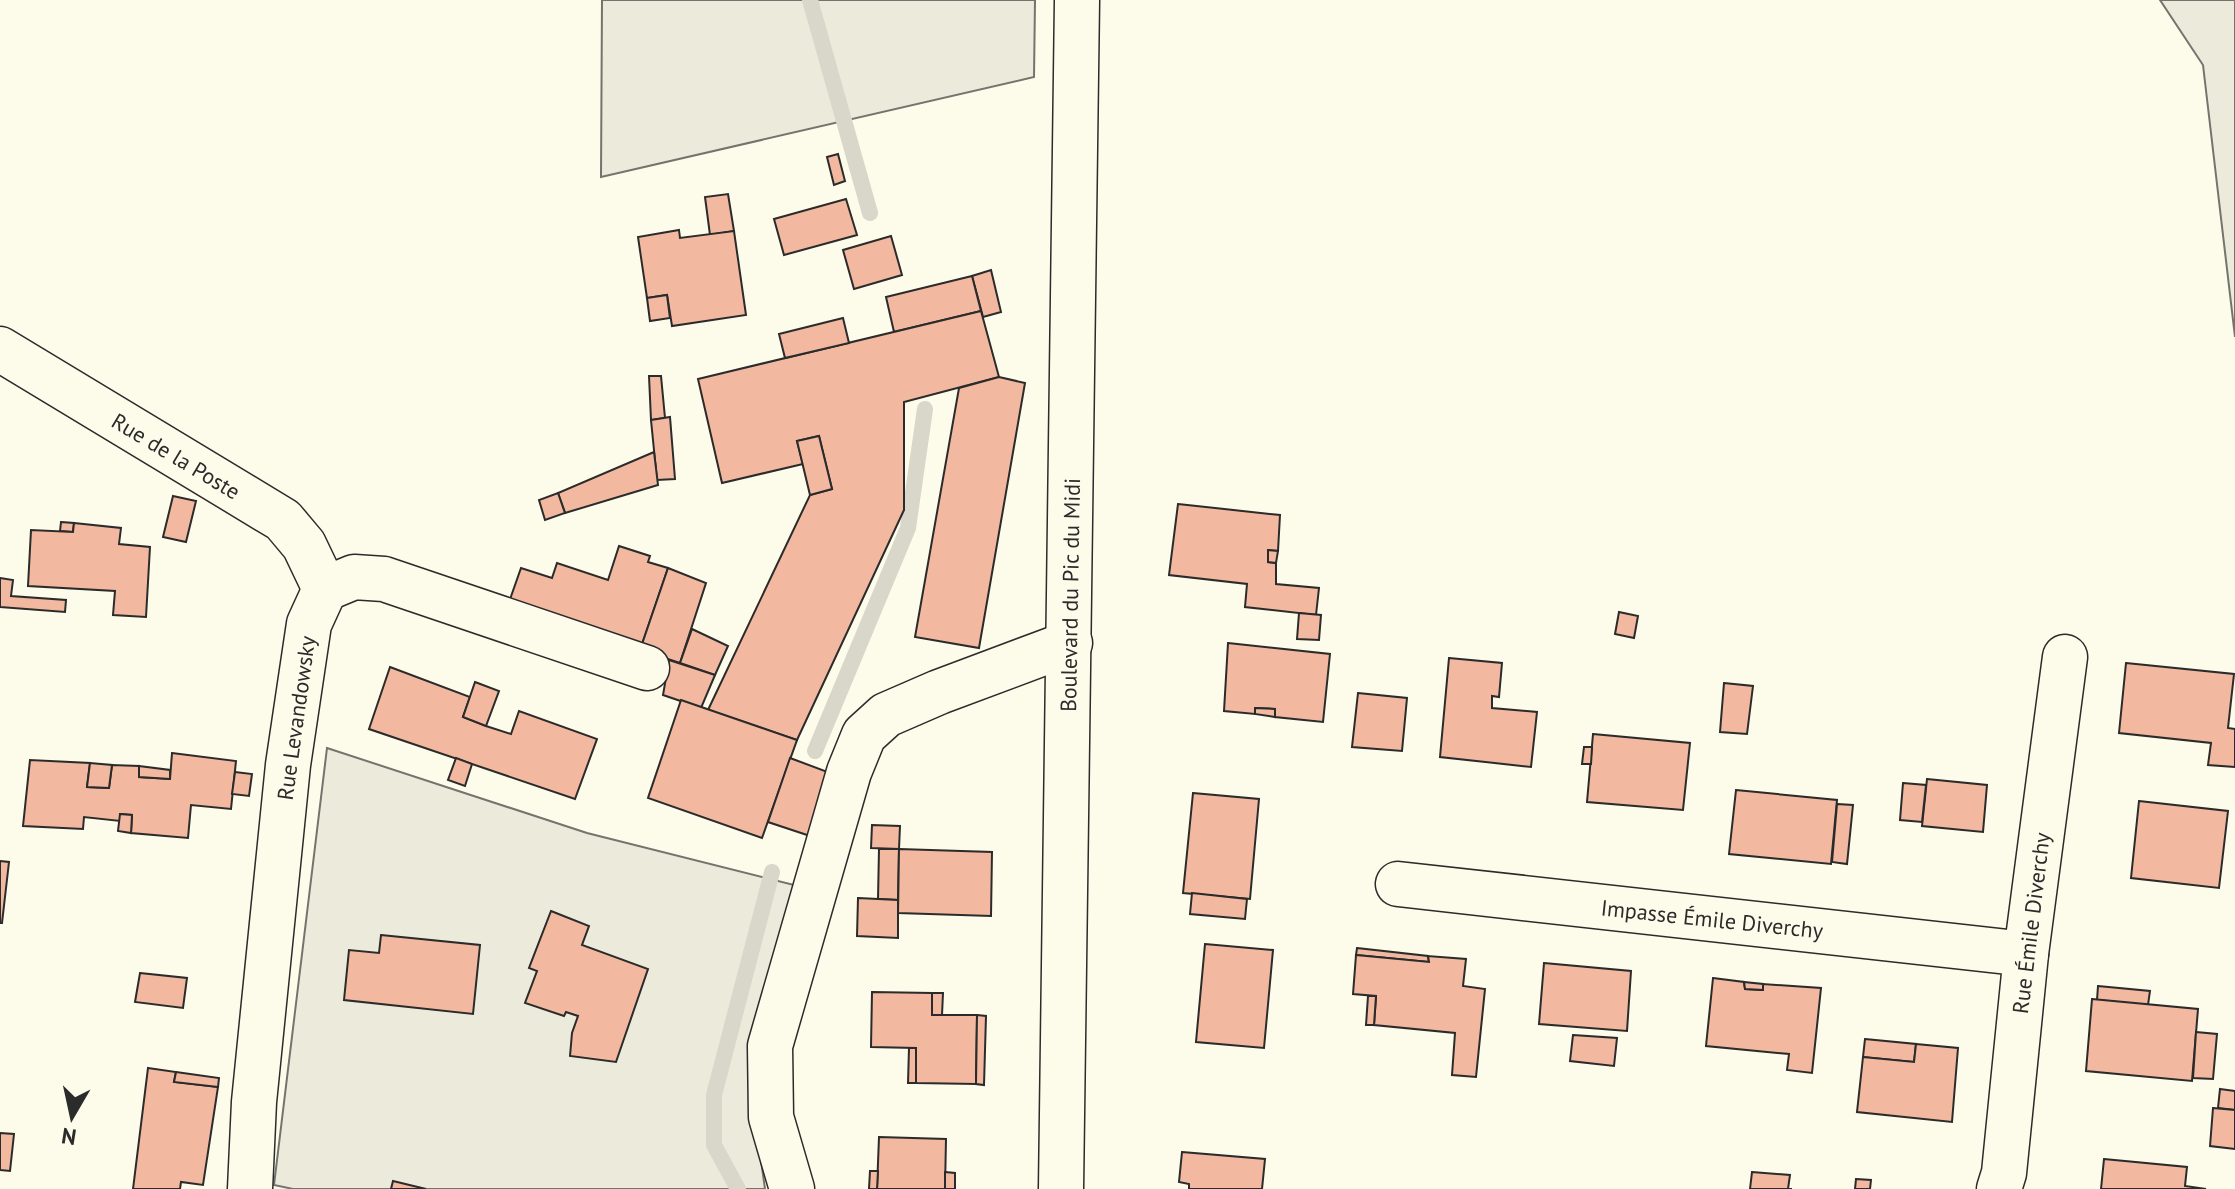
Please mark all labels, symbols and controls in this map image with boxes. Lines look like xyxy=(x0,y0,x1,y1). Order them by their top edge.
street label: Rue de la Poste xyxy=(107,407,245,505)
street label: Boulevard du Pic du Midi xyxy=(1054,478,1086,712)
street label: Rue Levandowsky xyxy=(271,633,321,802)
street label: Rue Émile Diverchy xyxy=(2006,830,2056,1015)
street label: Impasse Émile Diverchy xyxy=(1600,893,1825,945)
north arrow xyxy=(32,1077,112,1157)
text: N xyxy=(60,1122,78,1152)

